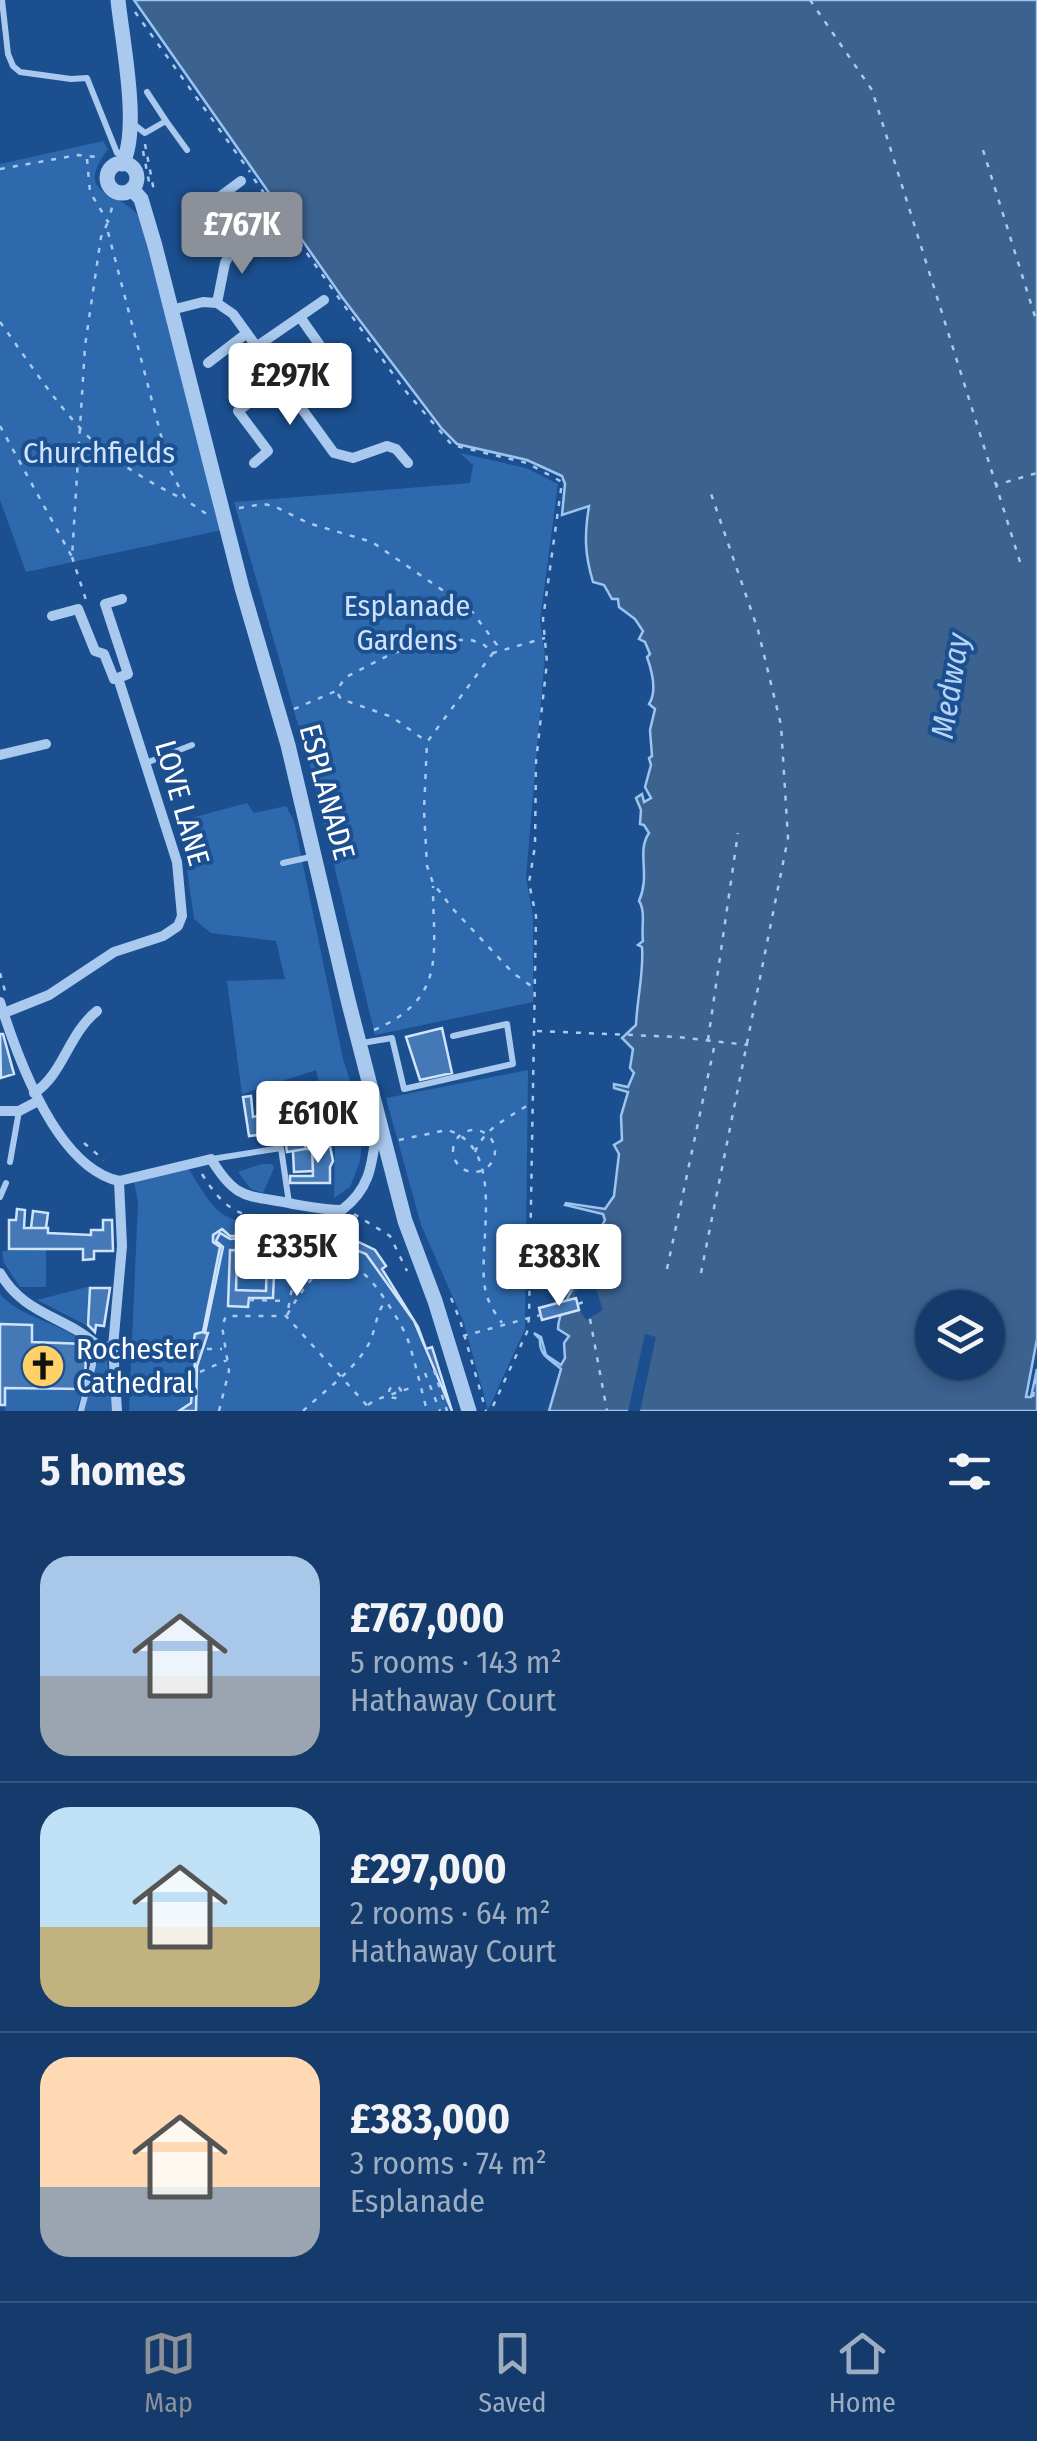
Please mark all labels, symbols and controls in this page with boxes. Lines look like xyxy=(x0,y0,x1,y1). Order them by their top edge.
pin: £767K xyxy=(172,192,312,277)
text: £767K xyxy=(203,205,281,243)
pin: £297K xyxy=(220,343,360,428)
text: £297K xyxy=(251,356,329,394)
park label: Churchfields xyxy=(23,435,175,471)
park label: Esplanade Gardens xyxy=(344,588,470,658)
water label: Medway xyxy=(923,629,977,741)
street label: ESPLANADE xyxy=(292,720,362,864)
street label: LOVE LANE xyxy=(147,736,217,870)
pin: £610K xyxy=(248,1081,388,1166)
text: £610K xyxy=(278,1094,358,1132)
pin: £335K xyxy=(227,1214,367,1299)
pin: £383K xyxy=(489,1224,629,1309)
text: £335K xyxy=(257,1227,337,1265)
text: £383K xyxy=(518,1237,600,1275)
map controls xyxy=(915,1290,1005,1380)
button: layers xyxy=(915,1290,1005,1380)
place label: Rochester Cathedral xyxy=(76,1331,199,1401)
church icon: Rochester Cathedral xyxy=(20,1343,66,1389)
icon: filters xyxy=(942,1444,997,1499)
text: 5 homes xyxy=(40,1446,186,1496)
text: £767,000 xyxy=(350,1593,505,1643)
icon: home xyxy=(120,1596,240,1716)
text: 5 rooms · 143 m² xyxy=(350,1643,562,1681)
text: Hathaway Court xyxy=(350,1681,556,1719)
text: £297,000 xyxy=(350,1844,507,1894)
icon: home xyxy=(120,1847,240,1967)
text: 2 rooms · 64 m² xyxy=(350,1894,551,1932)
text: Hathaway Court xyxy=(350,1932,556,1970)
text: £383,000 xyxy=(350,2094,510,2144)
icon: home xyxy=(120,2097,240,2217)
text: 3 rooms · 74 m² xyxy=(350,2144,547,2182)
text: Esplanade xyxy=(350,2182,485,2220)
tab: Map xyxy=(141,2326,196,2419)
tab: Saved xyxy=(478,2326,547,2419)
tab: Home xyxy=(829,2326,896,2419)

